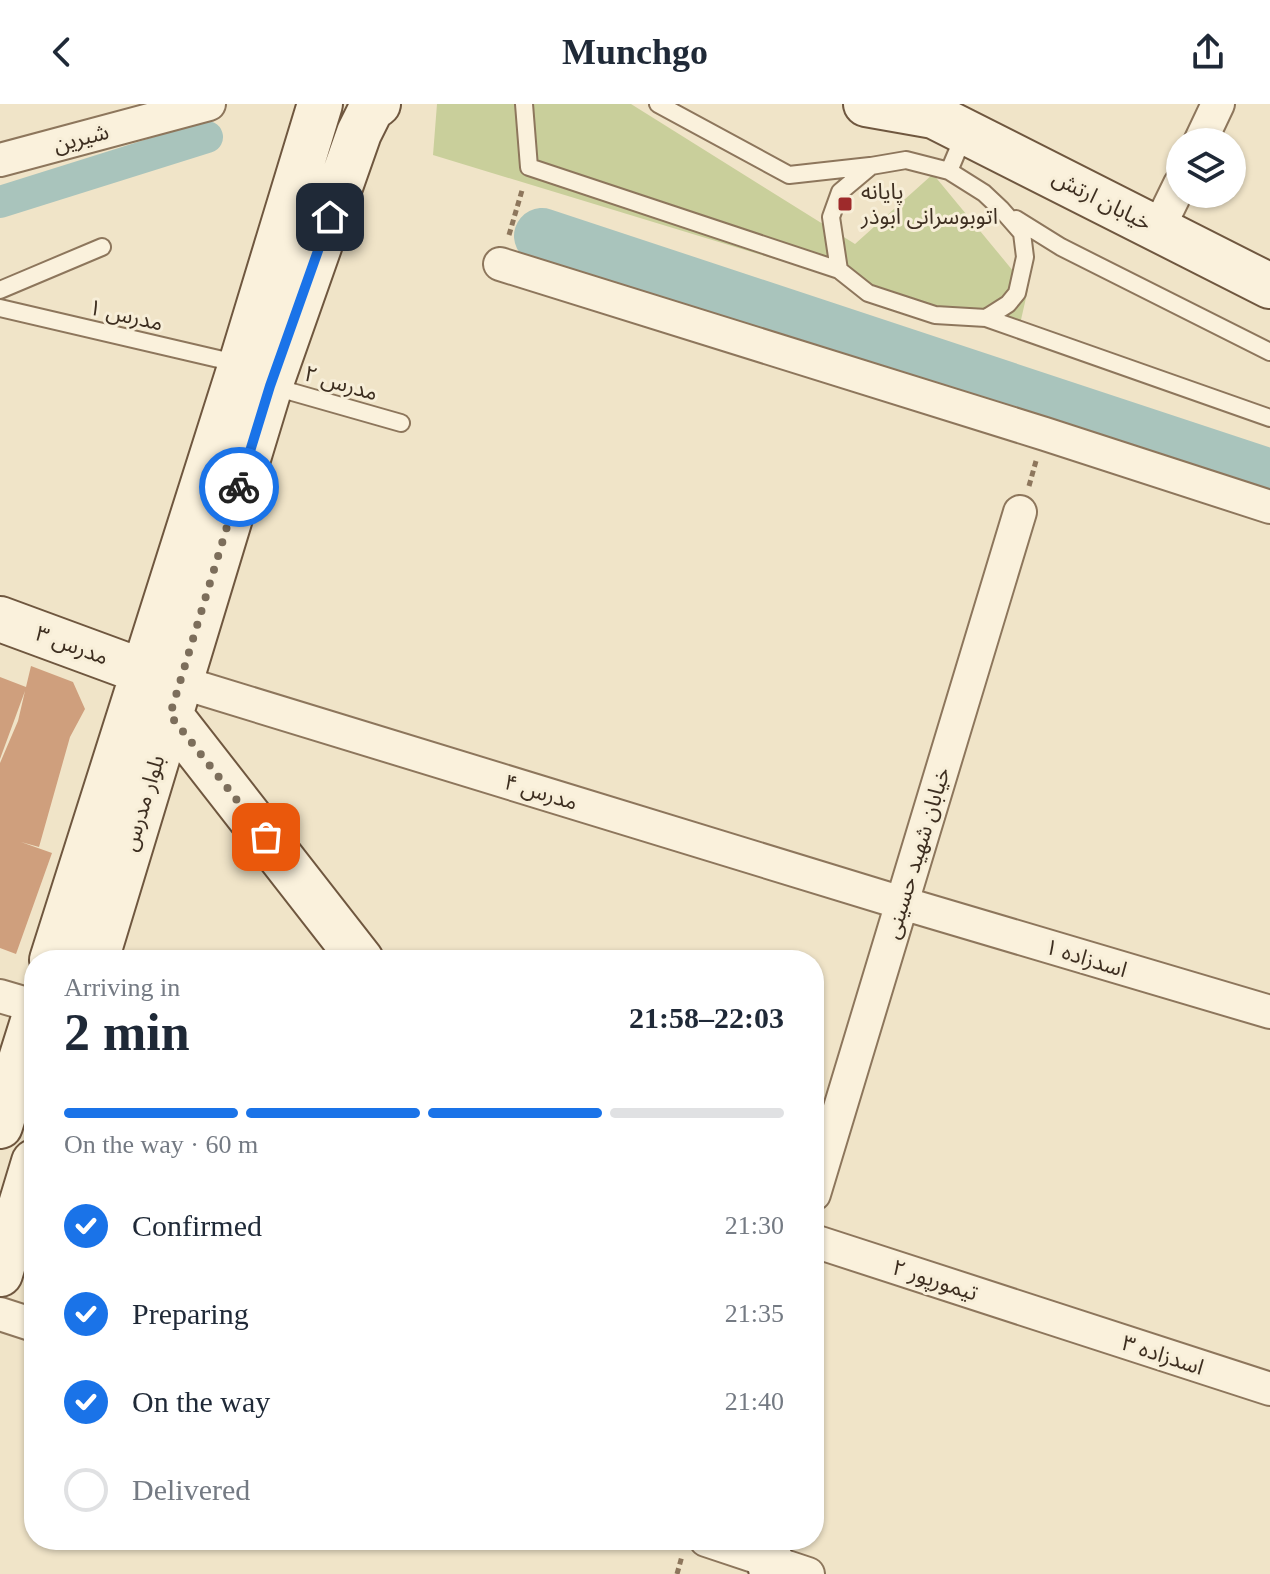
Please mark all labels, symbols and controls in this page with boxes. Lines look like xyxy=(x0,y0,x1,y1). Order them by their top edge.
icon: back xyxy=(40,30,84,74)
icon: share xyxy=(1186,30,1230,74)
text: Munchgo xyxy=(562,32,708,72)
street label: شیرین xyxy=(51,119,111,157)
map controls xyxy=(1166,128,1246,208)
button: layers xyxy=(1166,128,1246,208)
street label: خیابان ارتش xyxy=(1048,164,1156,236)
place label: پایانه اتوبوسرانی ابوذر xyxy=(860,179,998,230)
pin xyxy=(296,183,364,251)
icon: home xyxy=(308,195,352,239)
marker: پایانه اتوبوسرانی ابوذر xyxy=(836,195,854,213)
street label: مدرس ۱ xyxy=(86,294,166,337)
street label: مدرس ۲ xyxy=(301,361,381,406)
courier xyxy=(199,447,279,527)
icon: bike xyxy=(217,465,261,509)
street label: مدرس ۳ xyxy=(32,620,112,671)
street label: بلوار مدرس xyxy=(117,752,170,854)
street label: خیابان شهید حسینی xyxy=(879,764,955,942)
street label: مدرس ۴ xyxy=(501,769,581,816)
pin xyxy=(232,803,300,871)
icon: bag xyxy=(244,815,288,859)
street label: اسدزاده ۱ xyxy=(1042,934,1130,983)
text: Arriving in xyxy=(64,973,180,1002)
text: 21:58–22:03 xyxy=(629,1001,784,1034)
text: 2 min xyxy=(64,1004,190,1061)
text: On the way · 60 m xyxy=(64,1130,258,1159)
icon: check xyxy=(64,1204,108,1248)
text: Confirmed xyxy=(132,1209,262,1242)
text: 21:30 xyxy=(725,1211,784,1240)
street label: تیمورپور ۲ xyxy=(888,1254,981,1308)
icon: check xyxy=(64,1292,108,1336)
text: Preparing xyxy=(132,1297,249,1330)
text: 21:35 xyxy=(725,1299,784,1328)
street label: اسدزاده ۳ xyxy=(1119,1330,1207,1381)
icon: check xyxy=(64,1380,108,1424)
text: On the way xyxy=(132,1385,270,1418)
text: 21:40 xyxy=(725,1387,784,1416)
text: Delivered xyxy=(132,1473,250,1506)

